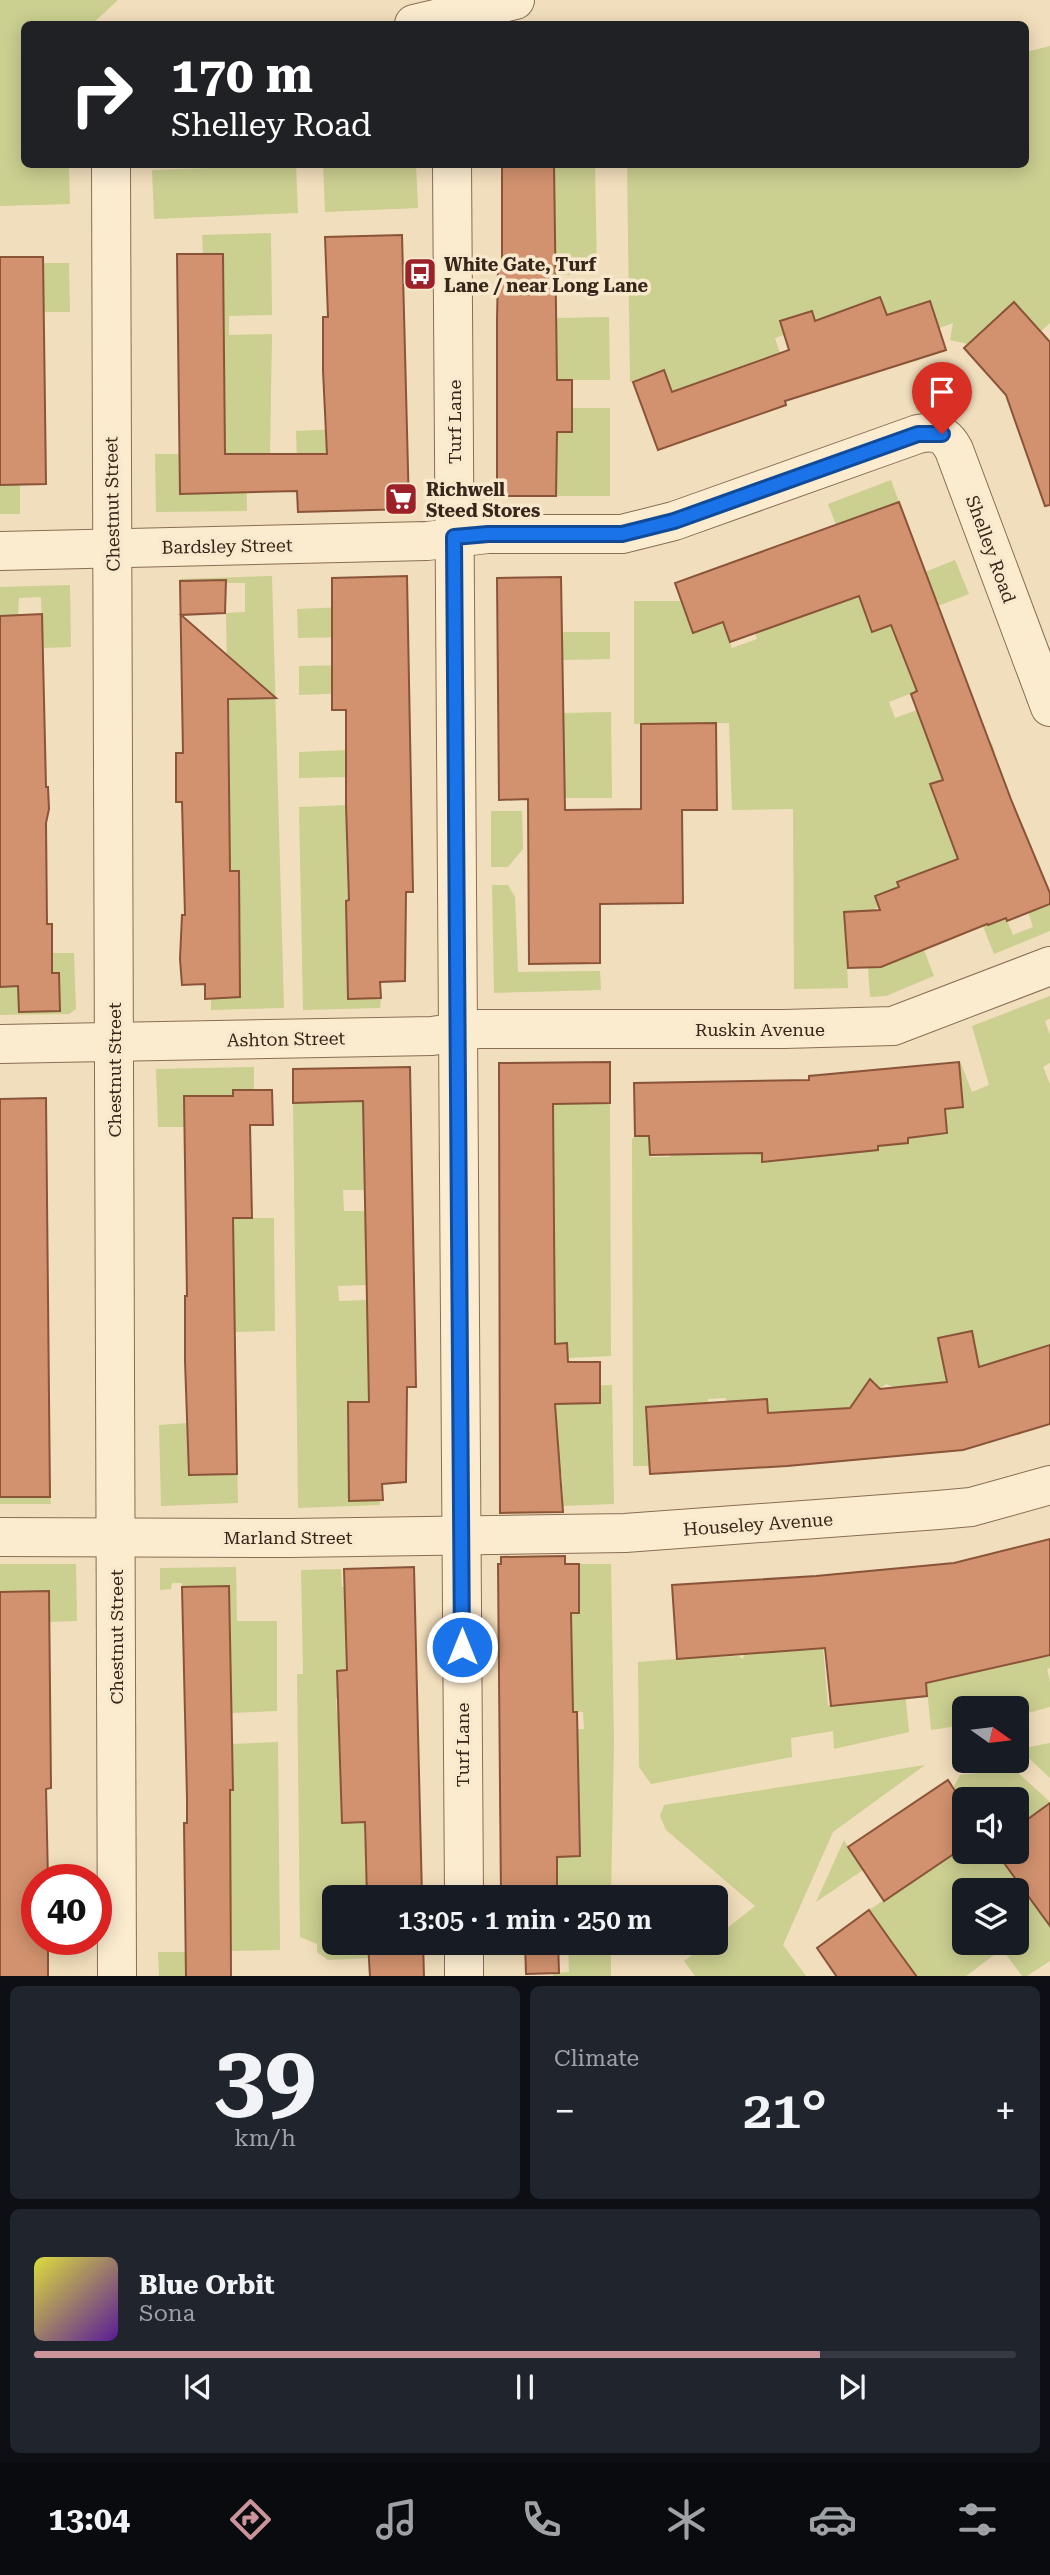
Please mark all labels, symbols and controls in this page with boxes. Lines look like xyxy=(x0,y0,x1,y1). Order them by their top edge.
text: 170 m xyxy=(171,47,313,104)
icon: right xyxy=(56,49,147,140)
text: Shelley Road xyxy=(171,106,372,144)
place label: White Gate, Turf Lane / near Long Lane xyxy=(444,254,649,296)
bus stop icon: White Gate, Turf Lane / near Long Lane xyxy=(401,255,439,293)
pin xyxy=(912,362,972,434)
icon: arrive xyxy=(923,373,961,411)
street label: Turf Lane xyxy=(444,380,465,464)
street label: Chestnut Street xyxy=(100,436,124,572)
place label: Richwell Steed Stores xyxy=(426,479,540,521)
supermarket icon: Richwell Steed Stores xyxy=(382,480,420,518)
street label: Shelley Road xyxy=(962,492,1020,606)
street label: Bardsley Street xyxy=(161,534,293,558)
street label: Chestnut Street xyxy=(104,1002,125,1138)
street label: Ruskin Avenue xyxy=(695,1019,825,1040)
street label: Ashton Street xyxy=(227,1027,346,1051)
street label: Houseley Avenue xyxy=(682,1508,834,1540)
street label: Marland Street xyxy=(224,1527,353,1548)
street label: Chestnut Street xyxy=(106,1569,127,1705)
position arrow xyxy=(425,1610,499,1684)
north arrow xyxy=(952,1696,1029,1773)
map controls xyxy=(952,1696,1029,1955)
street label: Turf Lane xyxy=(452,1703,473,1787)
button: sound xyxy=(952,1787,1029,1864)
speed limit sign: 40 xyxy=(21,1864,112,1955)
button: layers xyxy=(952,1878,1029,1955)
text: 13:05 · 1 min · 250 m xyxy=(398,1905,652,1935)
text: 39 xyxy=(214,2026,316,2132)
text: Climate xyxy=(554,2045,639,2072)
text: 21° xyxy=(743,2080,827,2141)
text: − xyxy=(554,2089,575,2133)
text: + xyxy=(995,2089,1016,2133)
text: km/h xyxy=(234,2125,296,2152)
text: Blue Orbit xyxy=(139,2270,275,2300)
text: Sona xyxy=(139,2300,195,2327)
icon: previous xyxy=(179,2368,217,2406)
icon: pause xyxy=(506,2368,544,2406)
icon: next xyxy=(833,2368,871,2406)
icon: directions xyxy=(226,2495,275,2544)
icon: music xyxy=(372,2495,421,2544)
icon: phone xyxy=(517,2495,566,2544)
icon: climate xyxy=(662,2495,711,2544)
icon: car xyxy=(808,2495,857,2544)
icon: filters xyxy=(953,2495,1002,2544)
text: 13:04 xyxy=(48,2500,130,2538)

